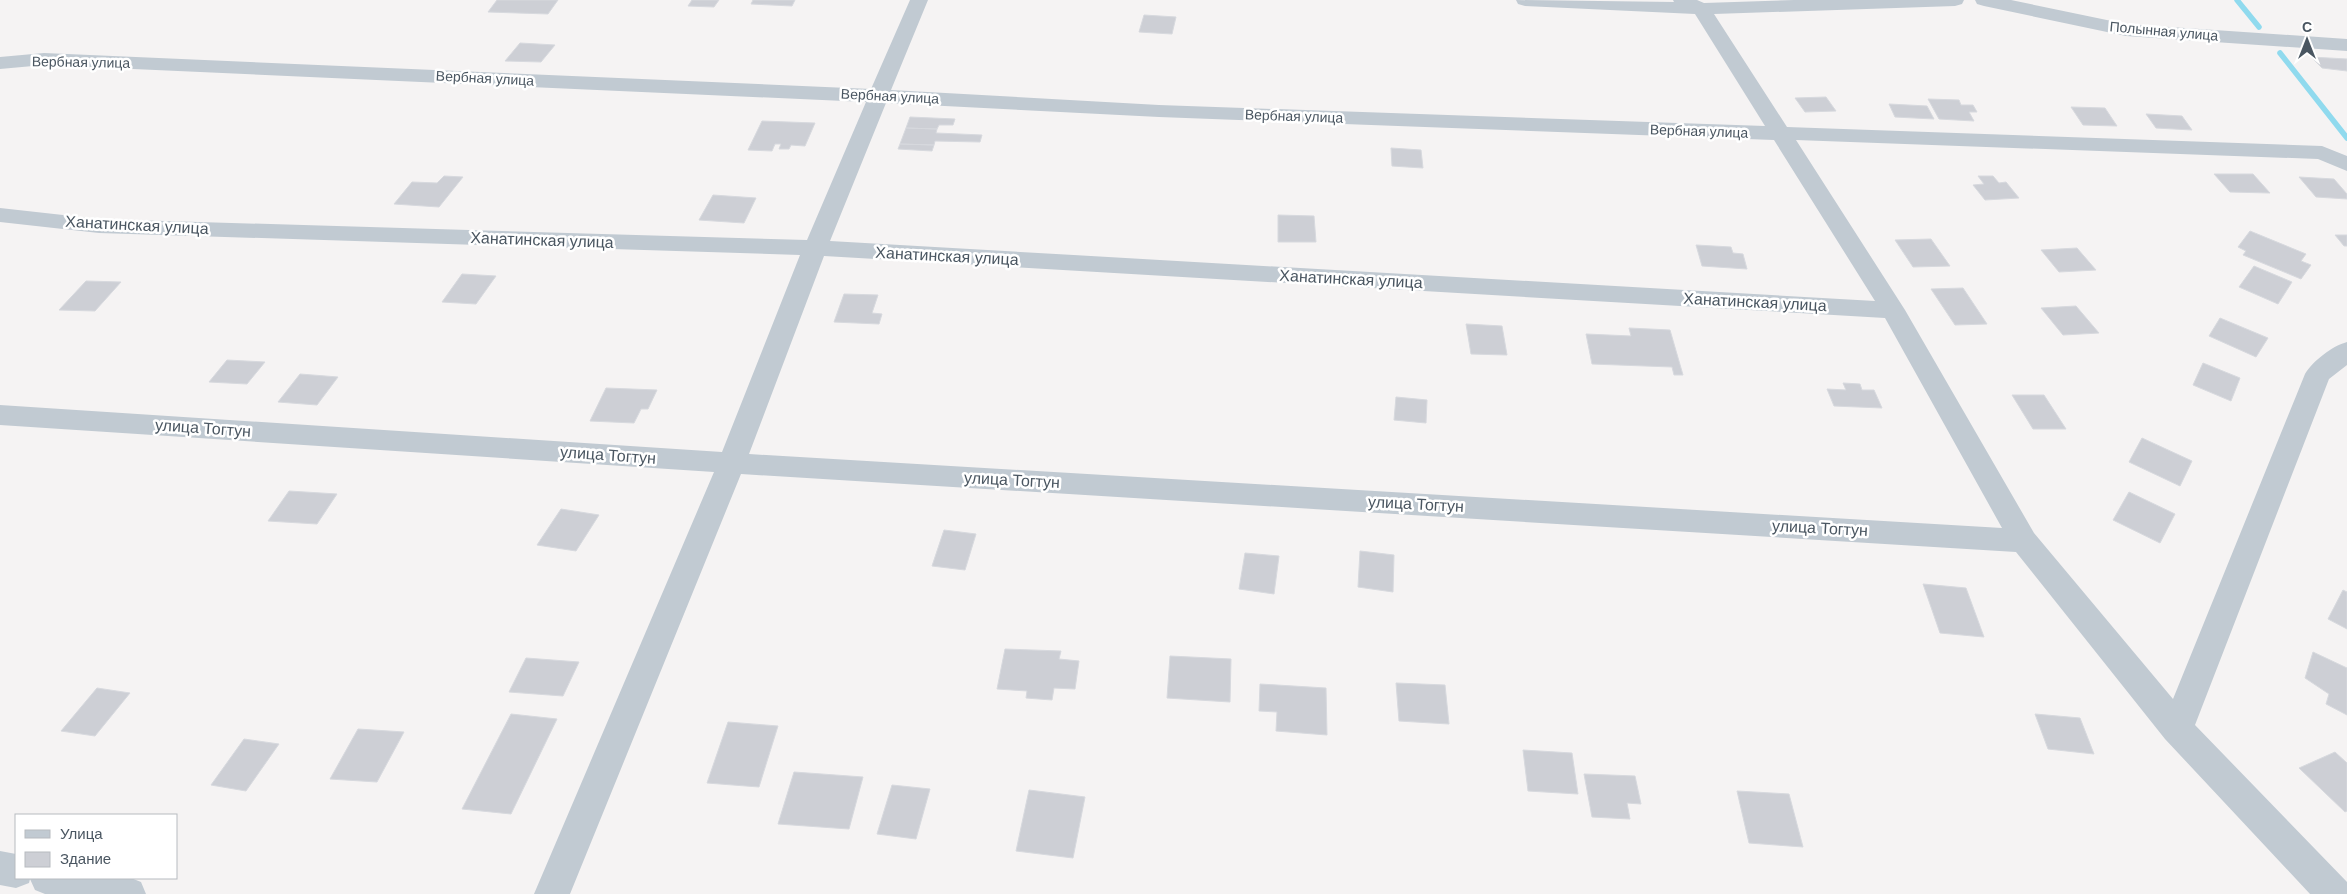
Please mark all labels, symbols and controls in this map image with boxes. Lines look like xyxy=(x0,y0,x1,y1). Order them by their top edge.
north arrow xyxy=(2282,15,2332,65)
street label: Полынная улица xyxy=(2109,18,2219,44)
text: С xyxy=(2302,19,2312,35)
street label: Вербная улица xyxy=(32,53,131,71)
street label: Вербная улица xyxy=(435,67,535,89)
street label: Вербная улица xyxy=(840,85,940,107)
street label: Вербная улица xyxy=(1245,106,1344,126)
street label: Вербная улица xyxy=(1650,121,1749,141)
street label: Ханатинская улица xyxy=(65,213,209,237)
street label: Ханатинская улица xyxy=(470,229,614,251)
street label: Ханатинская улица xyxy=(875,244,1019,268)
street label: Ханатинская улица xyxy=(1279,267,1423,291)
street label: Ханатинская улица xyxy=(1683,290,1827,314)
street label: улица Тогтун xyxy=(155,416,251,440)
street label: улица Тогтун xyxy=(560,443,656,467)
street label: улица Тогтун xyxy=(964,469,1060,491)
street label: улица Тогтун xyxy=(1368,493,1464,515)
street label: улица Тогтун xyxy=(1772,517,1868,539)
legend xyxy=(15,814,178,879)
text: Улица xyxy=(60,825,103,842)
text: Здание xyxy=(60,850,111,867)

